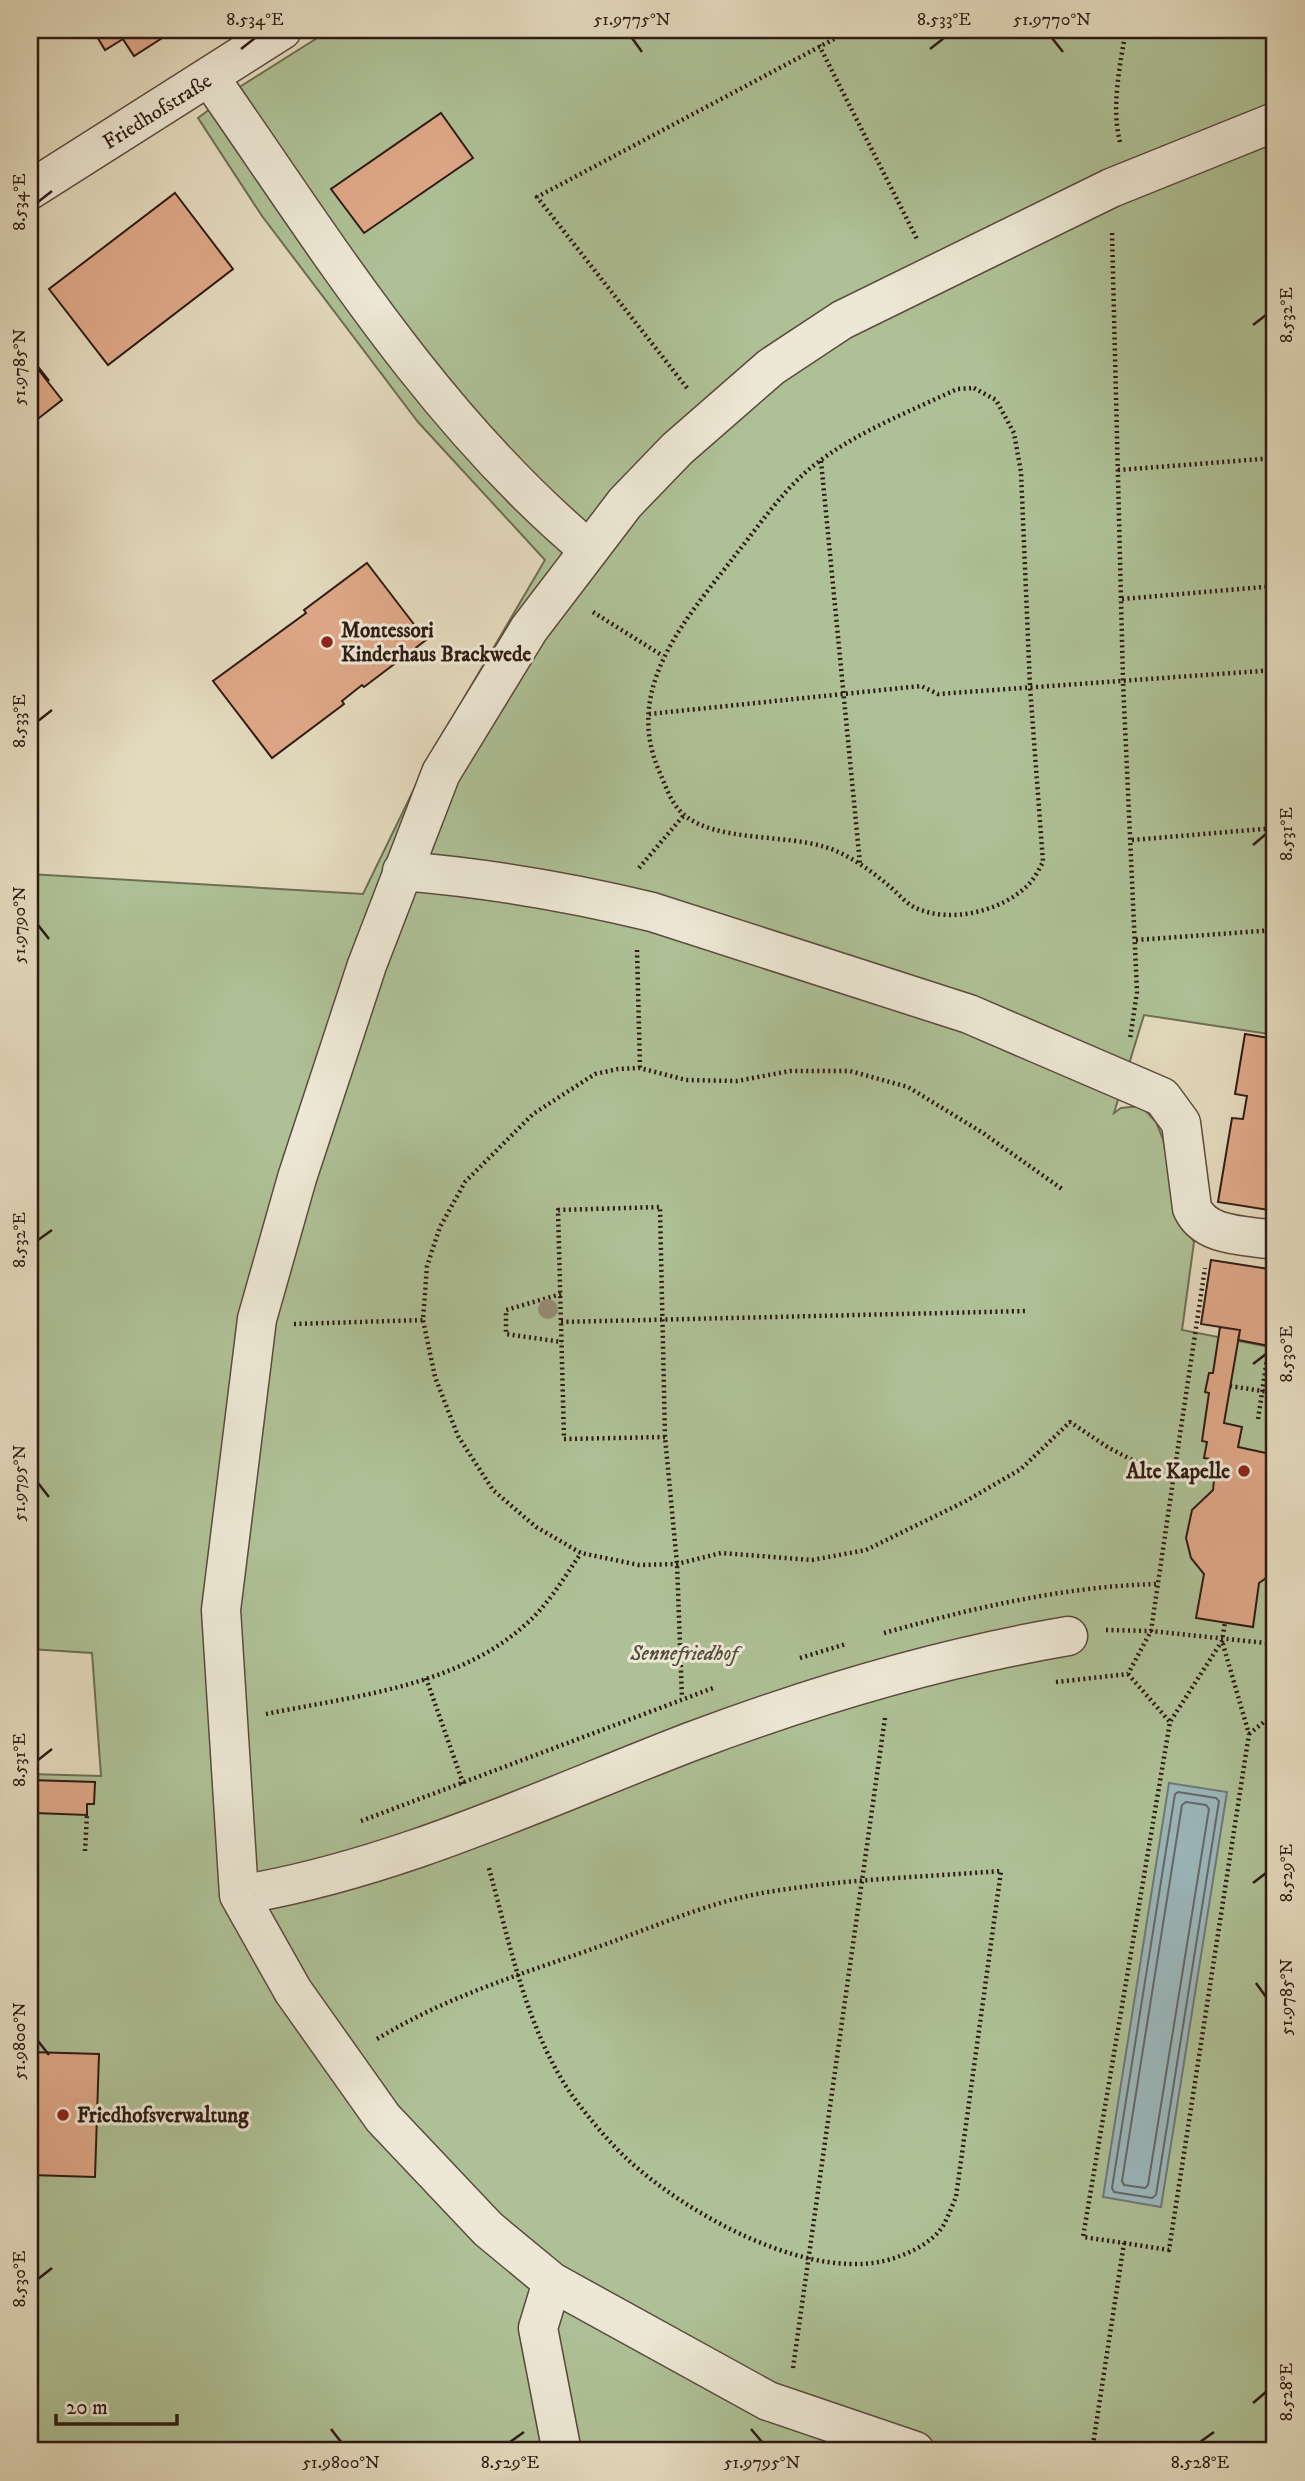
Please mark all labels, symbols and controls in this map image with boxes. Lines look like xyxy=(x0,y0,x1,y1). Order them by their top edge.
text: 8.534°E xyxy=(226,9,284,31)
text: 51.9775°N xyxy=(593,9,671,31)
text: 8.533°E xyxy=(917,9,971,31)
text: 51.9770°N xyxy=(1013,9,1091,31)
street label: Friedhofstraße xyxy=(98,68,217,156)
text: 8.534°E xyxy=(9,173,31,231)
text: 8.532°E xyxy=(1276,287,1298,343)
text: 51.9785°N xyxy=(9,328,31,405)
place label: Montessori Kinderhaus Brackwede xyxy=(341,618,531,668)
marker: Montessori Kinderhaus Brackwede xyxy=(319,634,335,650)
text: 8.533°E xyxy=(9,694,31,748)
text: 8.531°E xyxy=(1276,807,1298,861)
text: 51.9790°N xyxy=(9,886,31,964)
text: 8.532°E xyxy=(9,1212,31,1268)
text: 8.530°E xyxy=(1276,1325,1298,1382)
text: 51.9795°N xyxy=(9,1444,31,1521)
place label: Alte Kapelle xyxy=(1125,1459,1230,1485)
marker: Alte Kapelle xyxy=(1236,1463,1252,1479)
park label: Sennefriedhof xyxy=(629,1641,743,1667)
text: 8.531°E xyxy=(9,1733,31,1787)
text: 8.529°E xyxy=(1276,1844,1298,1902)
text: 51.9785°N xyxy=(1276,1958,1298,2035)
text: 51.9800°N xyxy=(9,2002,31,2080)
place label: Friedhofsverwaltung xyxy=(77,2103,249,2129)
marker: Friedhofsverwaltung xyxy=(55,2107,71,2123)
text: 8.530°E xyxy=(9,2250,31,2307)
text: 8.528°E xyxy=(1276,2363,1298,2421)
scale bar xyxy=(56,2383,177,2427)
text: 20 m xyxy=(66,2395,108,2421)
text: 51.9800°N xyxy=(302,2452,380,2474)
text: 8.529°E xyxy=(481,2452,539,2474)
text: 51.9795°N xyxy=(724,2452,801,2474)
text: 8.528°E xyxy=(1171,2452,1229,2474)

